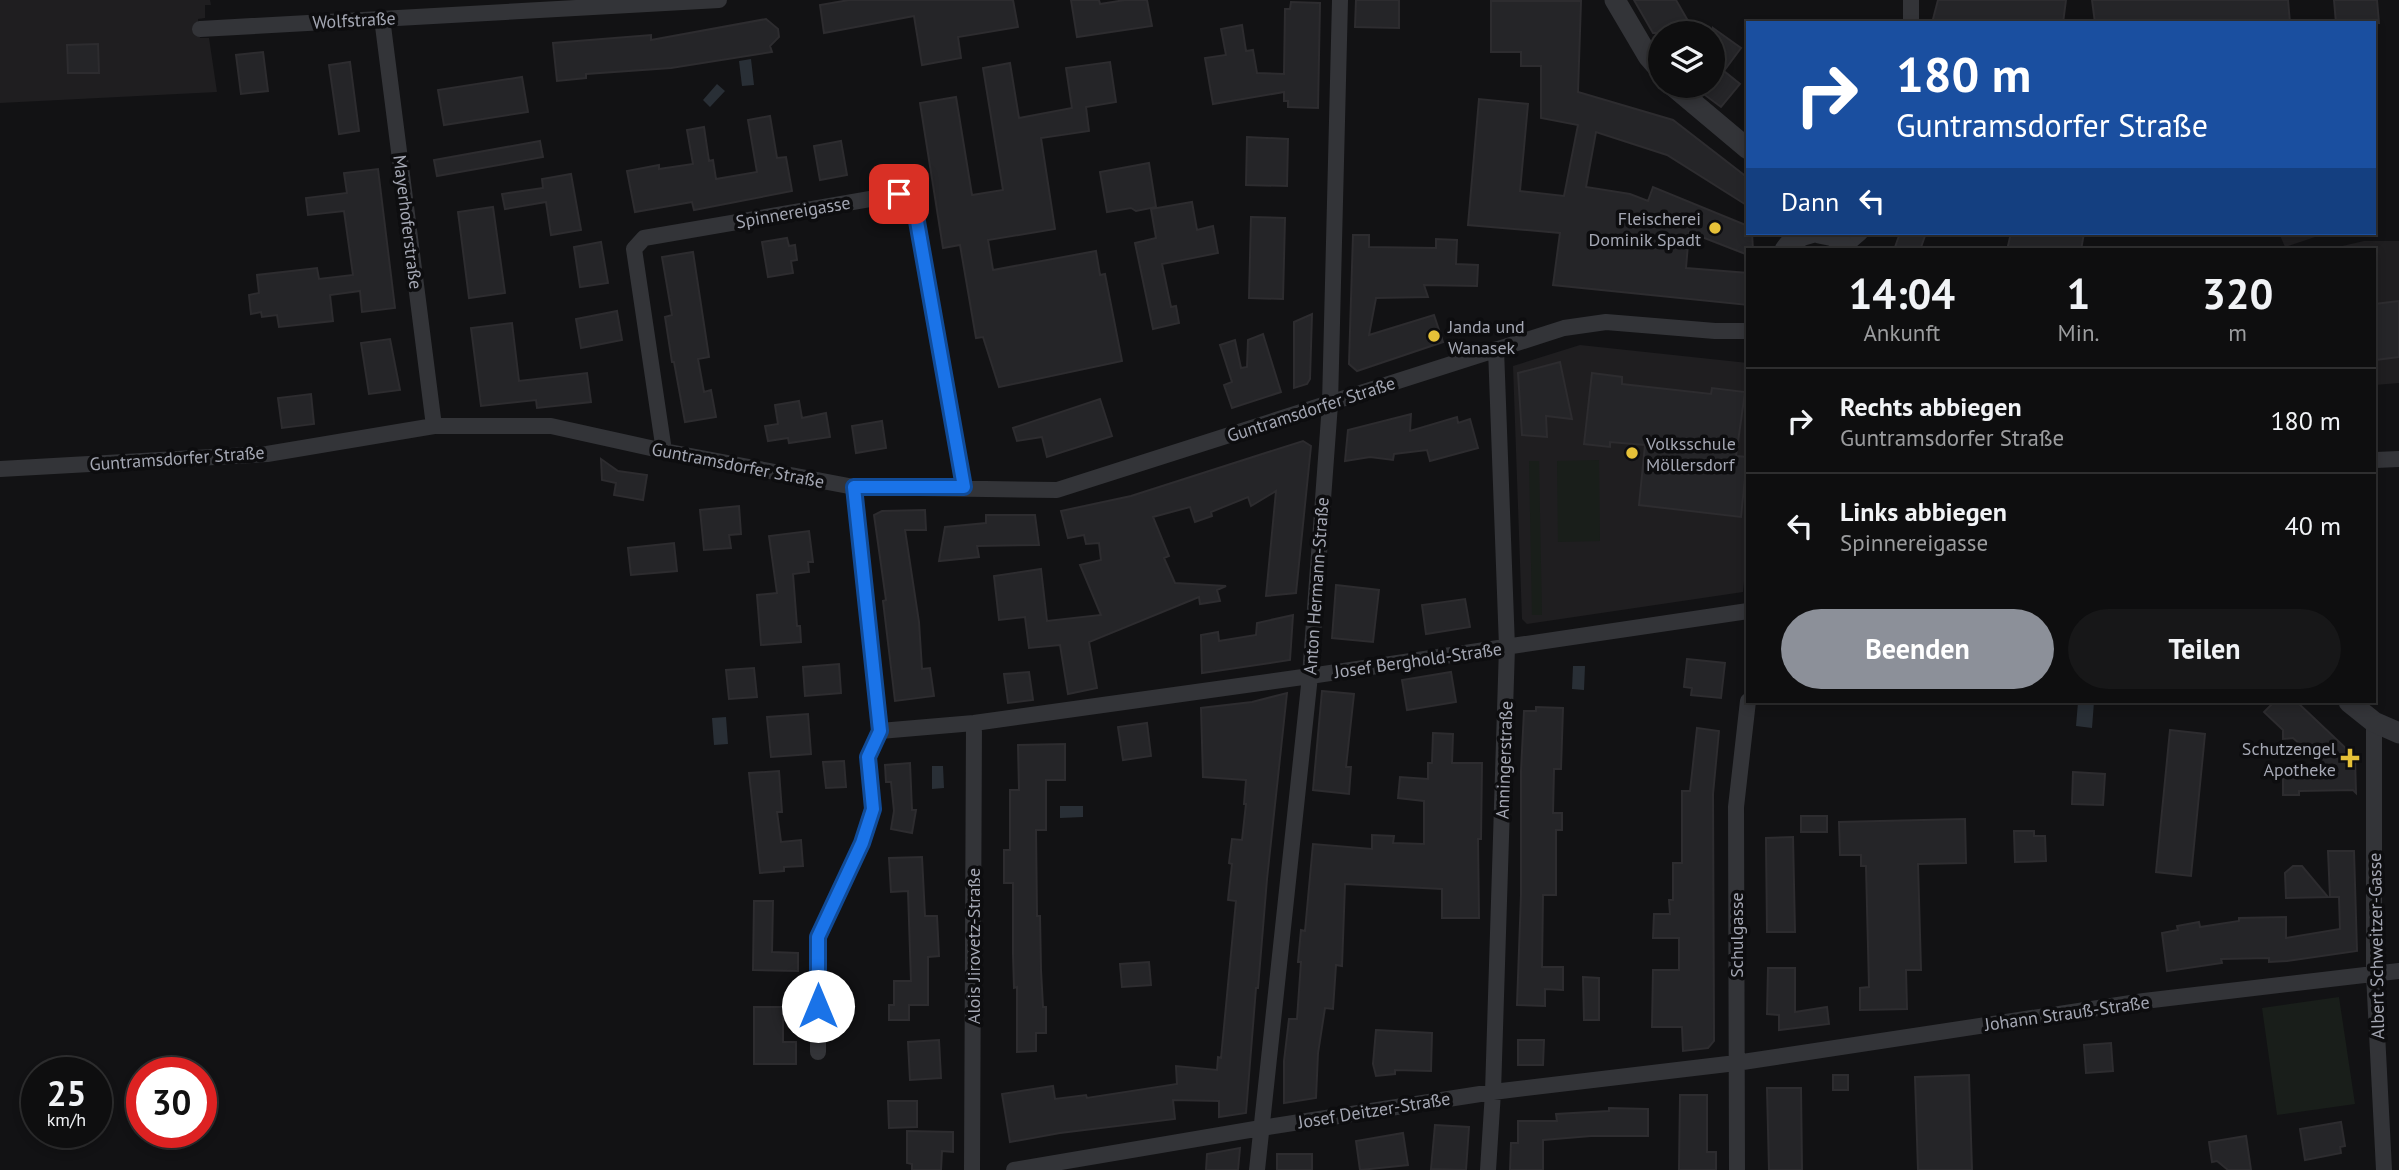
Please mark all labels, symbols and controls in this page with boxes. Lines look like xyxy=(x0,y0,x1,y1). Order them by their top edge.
street label: Wolfstraße xyxy=(312,6,396,34)
map controls xyxy=(1648,21,1725,98)
button: layers xyxy=(1648,21,1725,98)
text: 180 m xyxy=(1896,42,2031,106)
icon: right xyxy=(1781,49,1872,140)
text: Guntramsdorfer Straße xyxy=(1896,104,2208,146)
street label: Mayerhoferstraße xyxy=(388,153,428,291)
pin xyxy=(869,164,929,224)
icon: arrive xyxy=(880,175,918,213)
icon: left xyxy=(1853,182,1891,220)
text: Dann xyxy=(1781,185,1839,218)
street label: Spinnereigasse xyxy=(734,191,852,233)
place label: Fleischerei Dominik Spadt xyxy=(1589,207,1701,251)
marker: Fleischerei Dominik Spadt xyxy=(1707,220,1723,236)
text: 14:04 xyxy=(1849,266,1955,321)
text: 1 xyxy=(2067,266,2090,321)
text: 320 xyxy=(2202,266,2273,321)
place label: Janda und Wanasek xyxy=(1447,315,1525,359)
text: Ankunft xyxy=(1863,318,1940,347)
text: Min. xyxy=(2058,318,2099,347)
text: m xyxy=(2228,318,2247,347)
marker: Janda und Wanasek xyxy=(1426,328,1442,344)
street label: Guntramsdorfer Straße xyxy=(1224,371,1398,447)
text: Rechts abbiegen xyxy=(1840,390,2022,423)
icon: right xyxy=(1781,402,1819,440)
text: 180 m xyxy=(2270,404,2341,437)
text: Guntramsdorfer Straße xyxy=(1840,423,2064,452)
place label: Volksschule Möllersdorf xyxy=(1645,432,1736,476)
street label: Guntramsdorfer Straße xyxy=(650,437,826,493)
street label: Guntramsdorfer Straße xyxy=(89,440,265,476)
marker: Volksschule Möllersdorf xyxy=(1624,445,1640,461)
text: Links abbiegen xyxy=(1840,495,2007,528)
street label: Anton Hermann-Straße xyxy=(1298,496,1334,676)
icon: left xyxy=(1781,507,1819,545)
text: 40 m xyxy=(2285,509,2341,542)
text: Spinnereigasse xyxy=(1840,528,1988,557)
button: Beenden xyxy=(1781,609,2054,689)
button: Teilen xyxy=(2068,609,2341,689)
street label: Josef Berghold-Straße xyxy=(1332,637,1503,683)
street label: Anningerstraße xyxy=(1490,700,1518,820)
place label: Schutzengel Apotheke xyxy=(2242,737,2337,781)
marker: Schutzengel Apotheke xyxy=(2342,750,2358,766)
street label: Albert Schweitzer-Gasse xyxy=(2363,853,2389,1039)
street label: Alois Jirovetz-Straße xyxy=(962,868,985,1024)
street label: Schulgasse xyxy=(1725,892,1748,978)
position arrow xyxy=(781,969,855,1043)
street label: Johann Strauß-Straße xyxy=(1982,990,2151,1036)
speed limit sign: 30 xyxy=(126,1057,217,1148)
text: 25 xyxy=(47,1070,86,1116)
street label: Josef Deitzer-Straße xyxy=(1295,1087,1452,1134)
text: km/h xyxy=(47,1108,86,1131)

